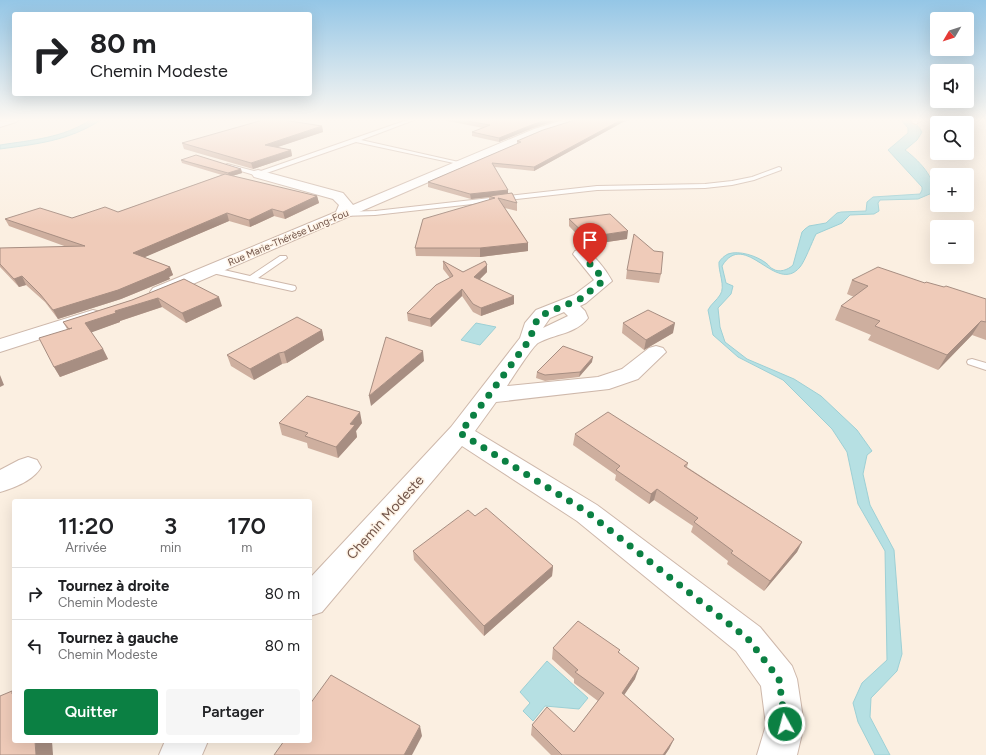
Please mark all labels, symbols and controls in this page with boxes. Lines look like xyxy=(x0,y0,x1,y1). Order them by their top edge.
north arrow xyxy=(930,12,974,56)
map controls xyxy=(930,12,974,264)
text: 80 m xyxy=(90,26,156,60)
icon: right xyxy=(24,28,76,80)
text: Chemin Modeste xyxy=(90,60,228,82)
button: sound xyxy=(930,64,974,108)
button: search xyxy=(930,116,974,160)
button: + xyxy=(930,168,974,212)
street label: Rue Marie-Thérèse Lung-Fou xyxy=(226,206,350,269)
button: − xyxy=(930,220,974,264)
pin xyxy=(573,223,607,264)
icon: arrive xyxy=(579,229,601,251)
street label: Chemin Modeste xyxy=(343,472,428,563)
text: 11:20 xyxy=(58,511,114,540)
text: 3 xyxy=(164,511,177,540)
text: 170 xyxy=(227,511,266,540)
text: Arrivée xyxy=(65,540,107,555)
text: min xyxy=(160,540,181,555)
text: m xyxy=(241,540,252,555)
text: Tournez à droite xyxy=(58,577,169,595)
icon: right xyxy=(24,583,46,605)
text: 80 m xyxy=(265,585,300,603)
text: Chemin Modeste xyxy=(58,595,158,610)
text: Tournez à gauche xyxy=(58,629,178,647)
icon: left xyxy=(24,635,46,657)
text: 80 m xyxy=(265,637,300,655)
text: Chemin Modeste xyxy=(58,647,158,662)
button: Quitter xyxy=(24,689,158,735)
button: Partager xyxy=(166,689,300,735)
position arrow xyxy=(764,703,806,745)

